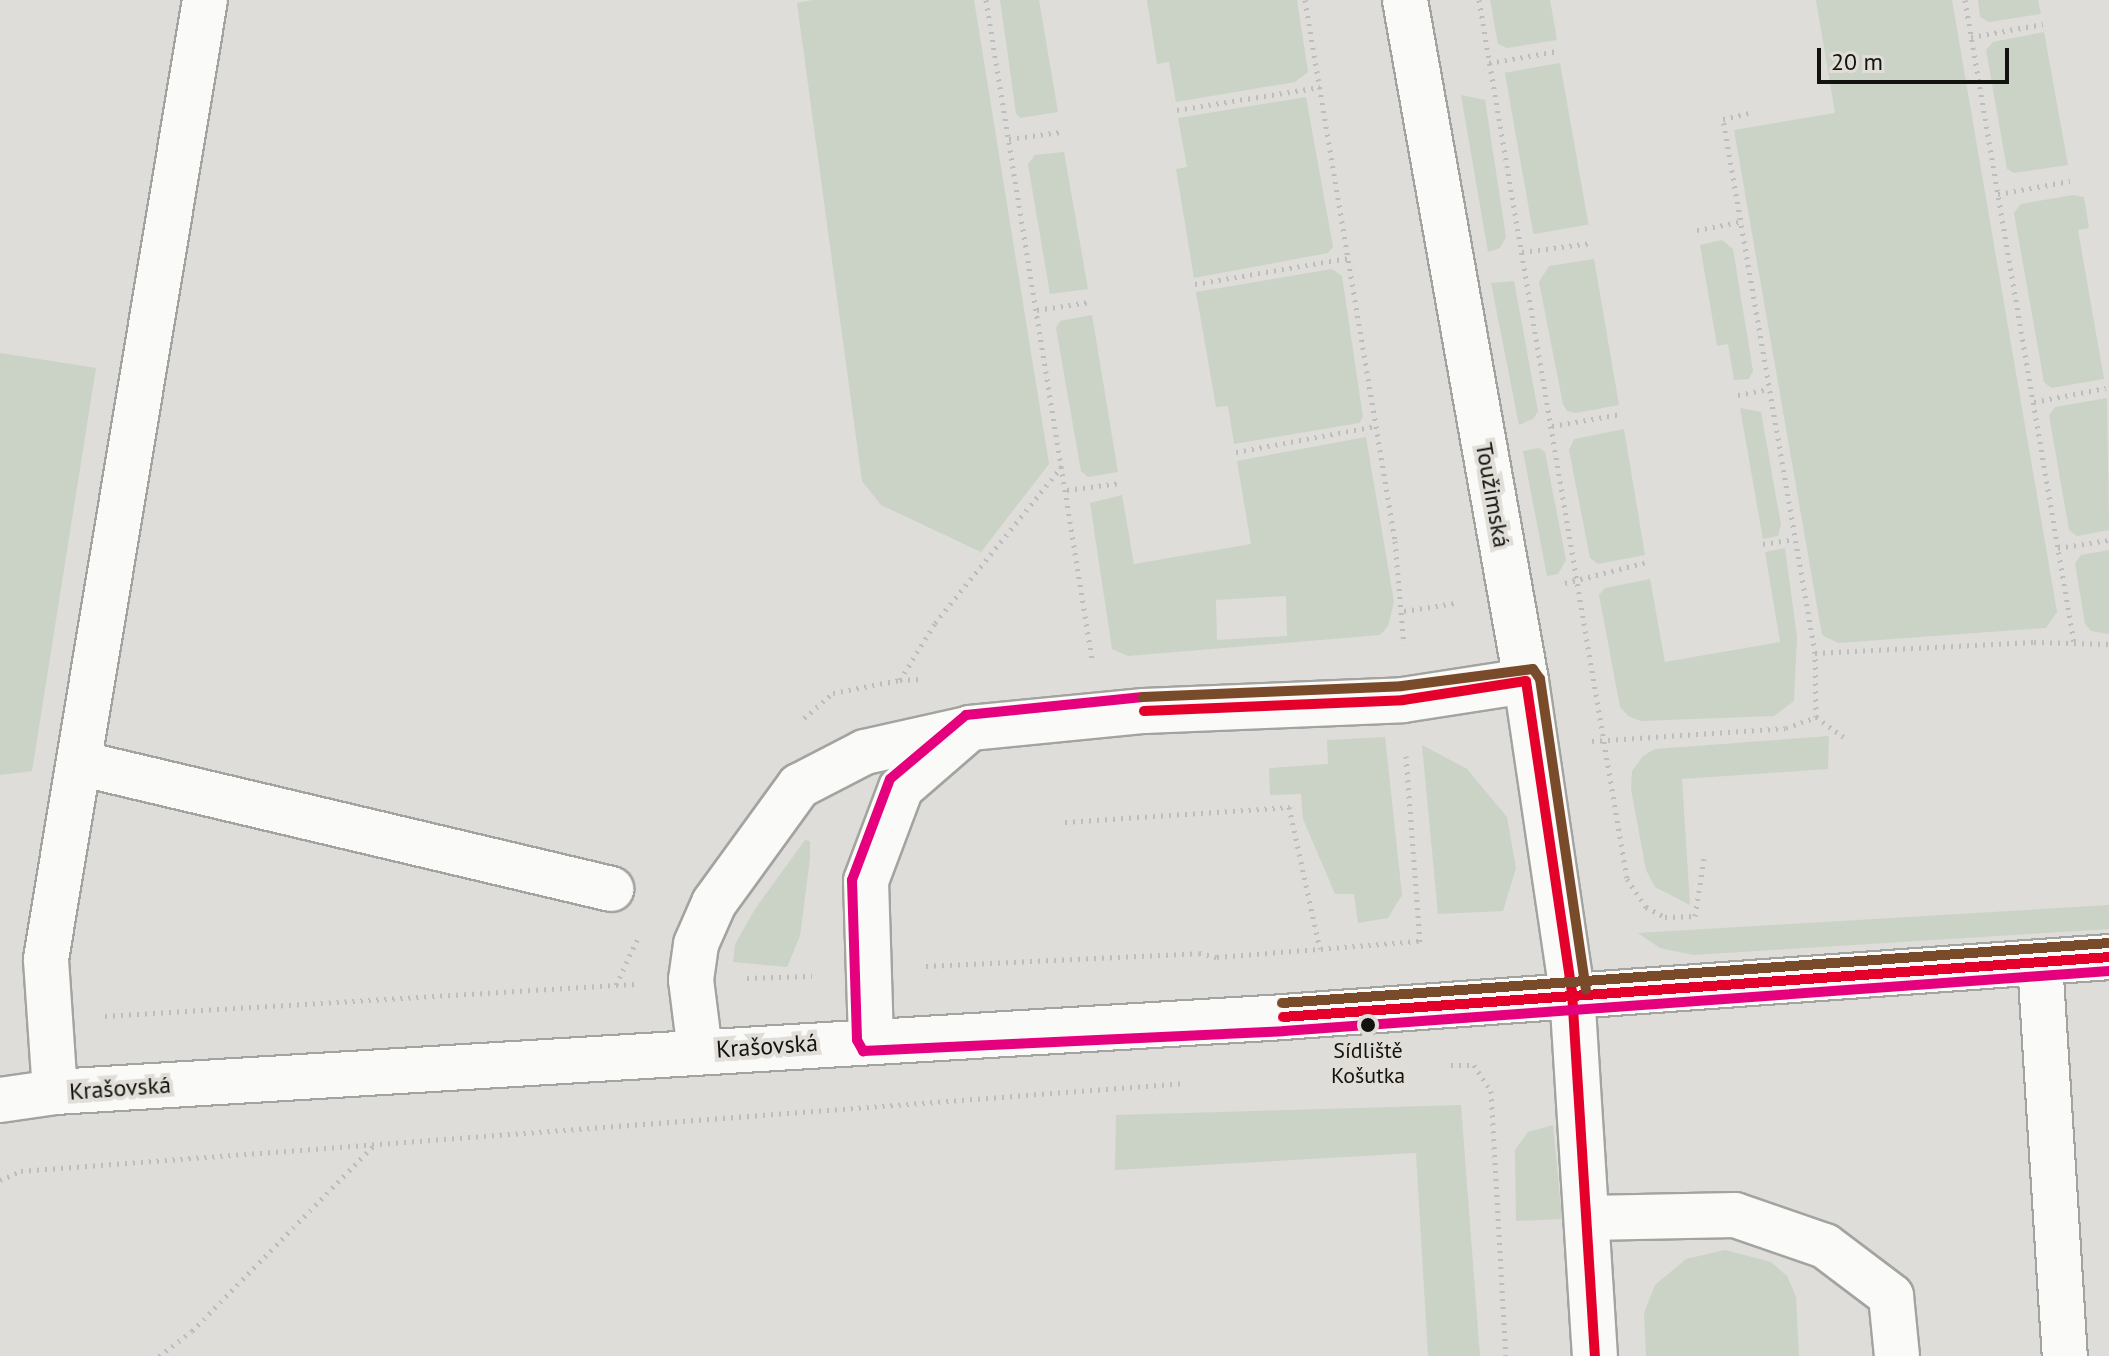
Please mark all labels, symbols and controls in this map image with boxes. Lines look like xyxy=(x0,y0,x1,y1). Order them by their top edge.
scale bar xyxy=(1821,32,2013,82)
text: 20 m xyxy=(1831,46,1883,77)
street label: Toužimská xyxy=(1470,440,1516,550)
marker: Sídliště Košutka xyxy=(1360,1017,1376,1033)
street label: Krašovská xyxy=(715,1028,819,1064)
place label: Sídliště Košutka xyxy=(1331,1037,1405,1088)
street label: Krašovská xyxy=(68,1070,172,1106)

